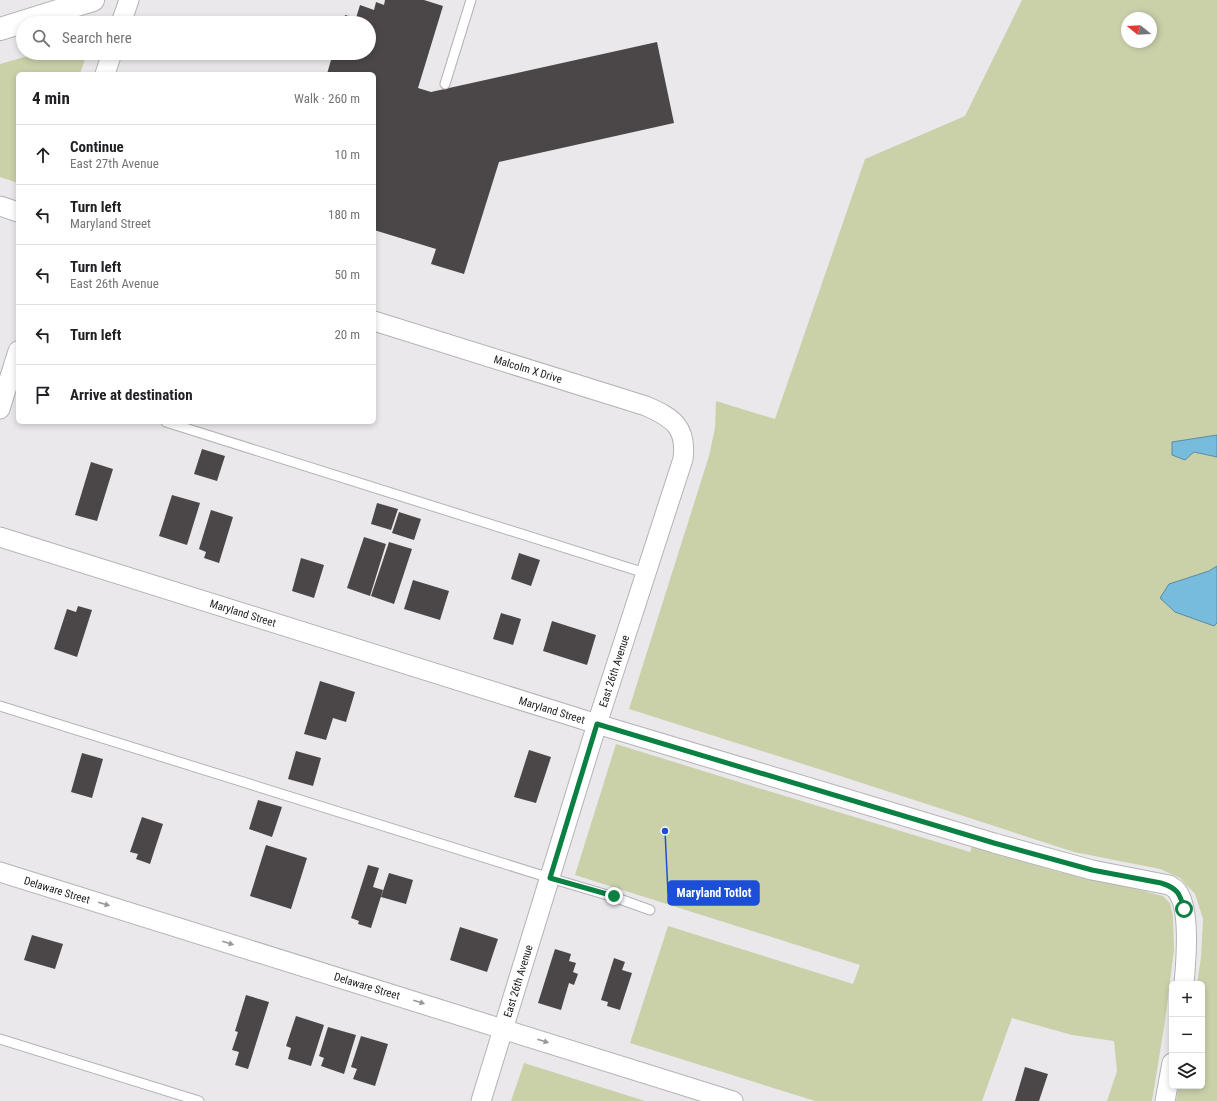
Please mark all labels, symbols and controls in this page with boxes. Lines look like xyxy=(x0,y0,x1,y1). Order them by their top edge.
north arrow xyxy=(1121,12,1157,48)
search box xyxy=(16,16,376,60)
icon: search xyxy=(30,27,52,49)
text: Search here xyxy=(62,29,132,47)
text: 4 min xyxy=(32,88,70,108)
text: Walk · 260 m xyxy=(294,91,360,106)
text: Continue xyxy=(70,138,124,156)
icon: ahead xyxy=(32,144,54,166)
text: 10 m xyxy=(334,147,360,162)
text: East 27th Avenue xyxy=(70,156,159,171)
text: Turn left xyxy=(70,198,121,216)
icon: left xyxy=(32,204,54,226)
text: 180 m xyxy=(328,207,360,222)
text: Maryland Street xyxy=(70,216,151,231)
text: Turn left xyxy=(70,258,121,276)
icon: left xyxy=(32,264,54,286)
text: 50 m xyxy=(334,267,360,282)
text: East 26th Avenue xyxy=(70,276,159,291)
icon: left xyxy=(32,324,54,346)
text: Turn left xyxy=(70,326,121,344)
text: 20 m xyxy=(334,327,360,342)
street label: Malcolm X Drive xyxy=(492,353,564,386)
icon: arrive xyxy=(32,384,54,406)
text: Arrive at destination xyxy=(70,386,193,404)
street label: Maryland Street xyxy=(208,597,278,630)
street label: East 26th Avenue xyxy=(597,633,632,709)
street label: Maryland Street xyxy=(517,694,587,727)
street label: Delaware Street xyxy=(22,874,91,907)
callout: Maryland Totlot xyxy=(668,881,759,905)
text: Maryland Totlot xyxy=(677,886,752,900)
route end xyxy=(605,887,623,905)
route start xyxy=(1175,900,1193,918)
one-way arrow xyxy=(98,901,110,907)
one-way arrow xyxy=(223,940,235,946)
street label: East 26th Avenue xyxy=(501,943,536,1019)
street label: Delaware Street xyxy=(332,970,401,1003)
map controls xyxy=(1169,981,1205,1089)
button: + xyxy=(1169,981,1205,1017)
one-way arrow xyxy=(414,999,426,1005)
button: − xyxy=(1169,1017,1205,1053)
one-way arrow xyxy=(538,1038,550,1044)
button: layers xyxy=(1169,1053,1205,1089)

